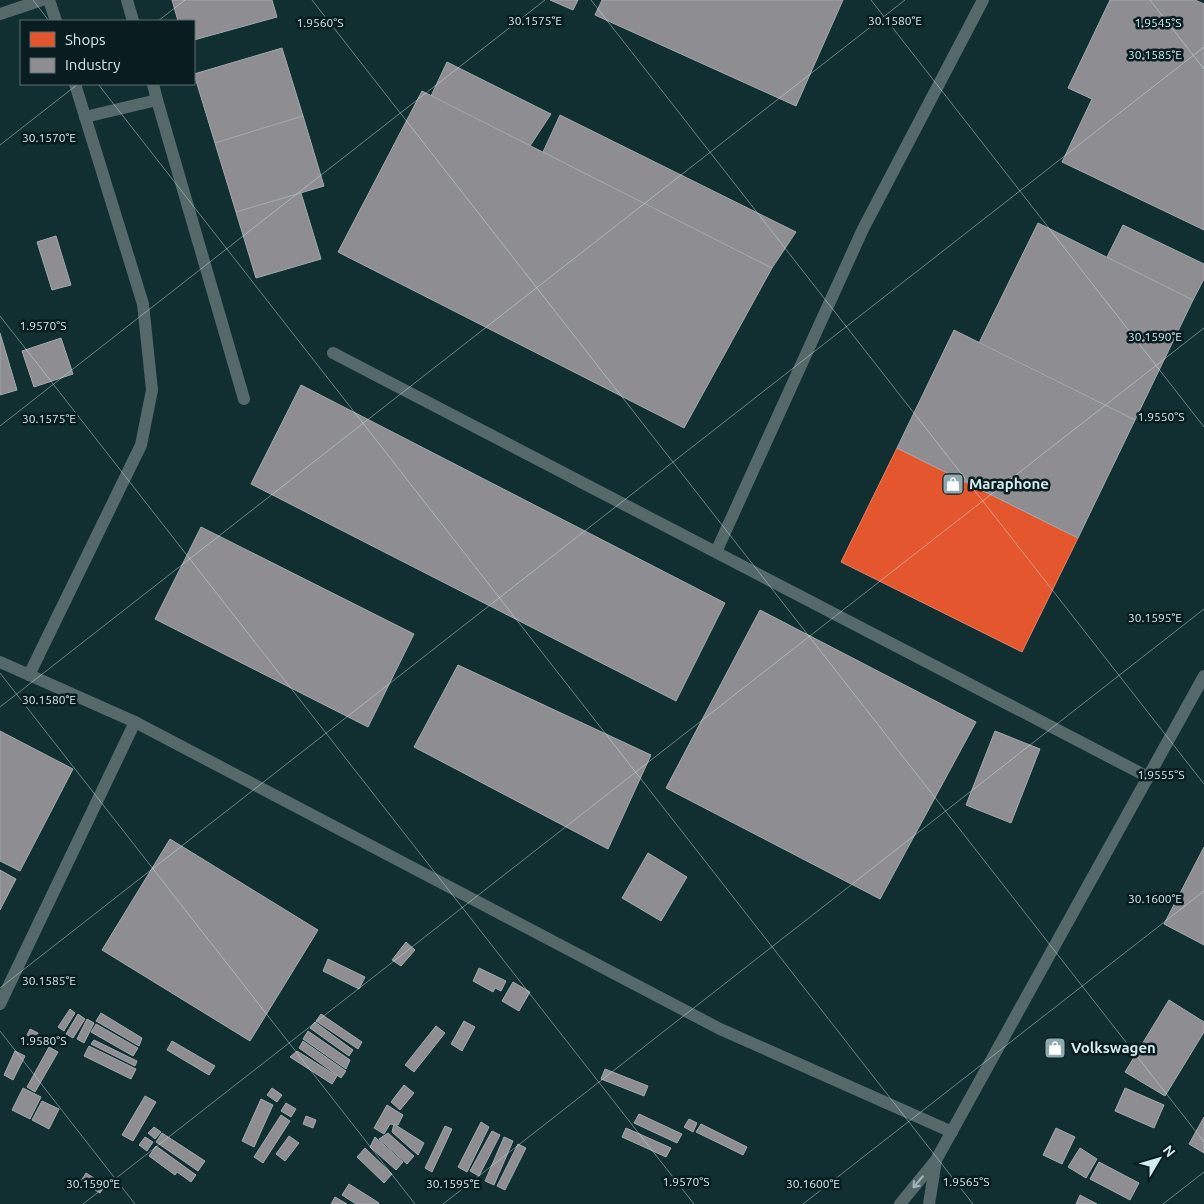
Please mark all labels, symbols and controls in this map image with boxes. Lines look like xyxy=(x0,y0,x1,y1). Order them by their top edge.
text: 30.1575°E xyxy=(508,14,562,27)
text: 30.1580°E xyxy=(868,14,922,27)
text: 1.9560°S xyxy=(297,16,343,29)
text: 1.9545°S xyxy=(1135,16,1181,29)
legend xyxy=(20,20,195,85)
text: Shops xyxy=(65,31,106,48)
text: 30.1585°E xyxy=(1128,48,1182,61)
text: Industry xyxy=(65,56,120,73)
text: 30.1570°E xyxy=(22,131,76,144)
text: 1.9570°S xyxy=(20,319,66,332)
text: 30.1590°E xyxy=(1128,330,1182,343)
text: 1.9550°S xyxy=(1138,410,1184,423)
text: 30.1575°E xyxy=(22,412,76,425)
shop icon: Maraphone xyxy=(941,472,965,496)
place label: Maraphone xyxy=(969,475,1049,492)
text: 30.1595°E xyxy=(1128,611,1182,624)
text: 30.1580°E xyxy=(22,693,76,706)
text: 1.9555°S xyxy=(1138,768,1184,781)
text: 30.1600°E xyxy=(1128,892,1182,905)
text: 30.1585°E xyxy=(22,974,76,987)
text: 1.9580°S xyxy=(20,1034,66,1047)
shop icon: Volkswagen xyxy=(1043,1036,1067,1060)
place label: Volkswagen xyxy=(1071,1039,1156,1056)
north arrow xyxy=(1134,1134,1184,1184)
text: N xyxy=(1160,1142,1179,1160)
text: 1.9570°S xyxy=(663,1175,709,1188)
one-way arrow xyxy=(913,1175,924,1188)
text: 1.9565°S xyxy=(943,1175,989,1188)
text: 30.1590°E xyxy=(66,1177,120,1190)
text: 30.1595°E xyxy=(426,1177,480,1190)
text: 30.1600°E xyxy=(786,1177,840,1190)

